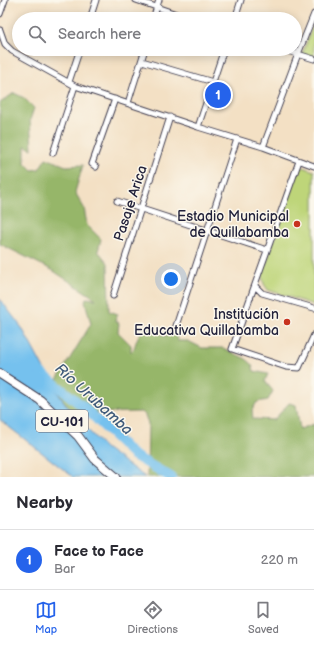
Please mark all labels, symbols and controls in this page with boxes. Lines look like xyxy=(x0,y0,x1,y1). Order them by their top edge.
search box xyxy=(12,12,302,56)
icon: search xyxy=(26,23,48,45)
text: Search here xyxy=(58,25,141,44)
pin: 1 xyxy=(205,80,231,110)
street label: Pasaje Arica xyxy=(110,163,151,243)
place label: Estadio Municipal de Quillabamba xyxy=(177,208,289,241)
marker: Estadio Municipal de Quillabamba xyxy=(292,219,302,229)
your location xyxy=(161,269,181,289)
place label: Institución Educativa Quillabamba xyxy=(134,306,279,339)
marker: Institución Educativa Quillabamba xyxy=(282,317,292,327)
water label: Río Urubamba xyxy=(51,359,137,439)
road number: CU-101 xyxy=(36,410,88,432)
text: Nearby xyxy=(16,493,73,513)
text: Face to Face xyxy=(54,542,144,561)
text: 1 xyxy=(26,552,32,568)
text: 220 m xyxy=(261,552,298,568)
text: Bar xyxy=(54,561,75,577)
tab: Map xyxy=(35,599,57,636)
tab: Directions xyxy=(127,599,178,636)
tab: Saved xyxy=(248,599,279,636)

